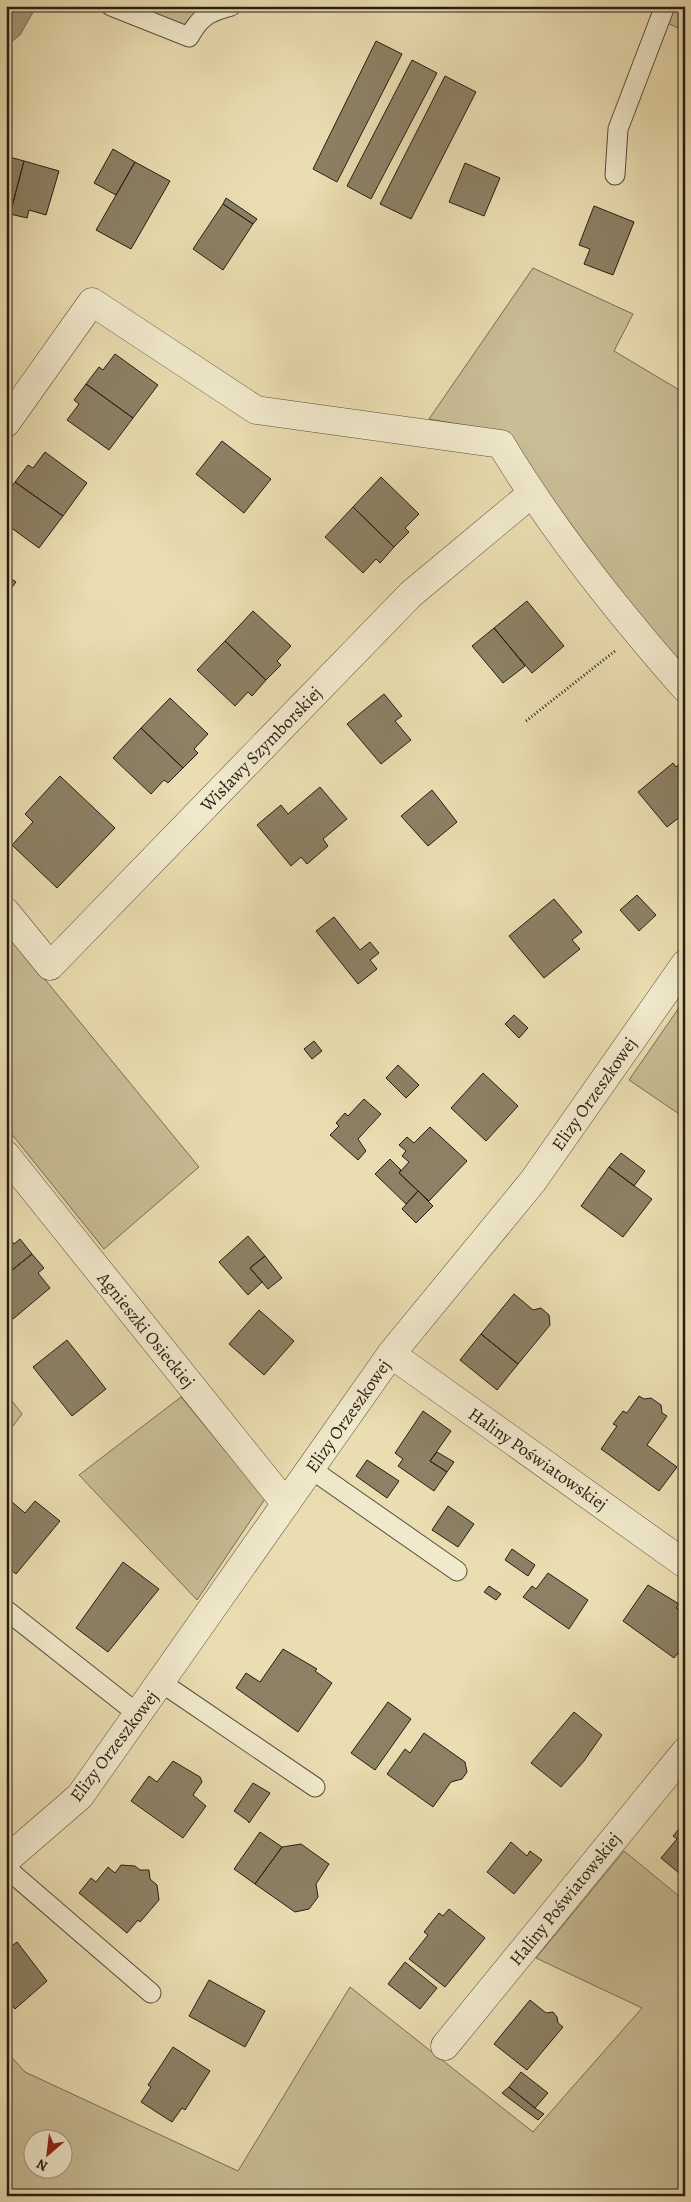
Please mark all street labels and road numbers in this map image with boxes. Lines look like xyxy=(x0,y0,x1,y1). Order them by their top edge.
street label: Wisławy Szymborskiej xyxy=(194,681,327,817)
street label: Elizy Orzeszkowej xyxy=(546,1032,642,1156)
street label: Agnieszki Osieckiej xyxy=(91,1266,200,1393)
street label: Elizy Orzeszkowej xyxy=(300,1354,396,1478)
street label: Haliny Poświatowskiej xyxy=(464,1402,612,1516)
street label: Elizy Orzeszkowej xyxy=(64,1686,164,1806)
street label: Haliny Poświatowskiej xyxy=(504,1827,626,1971)

